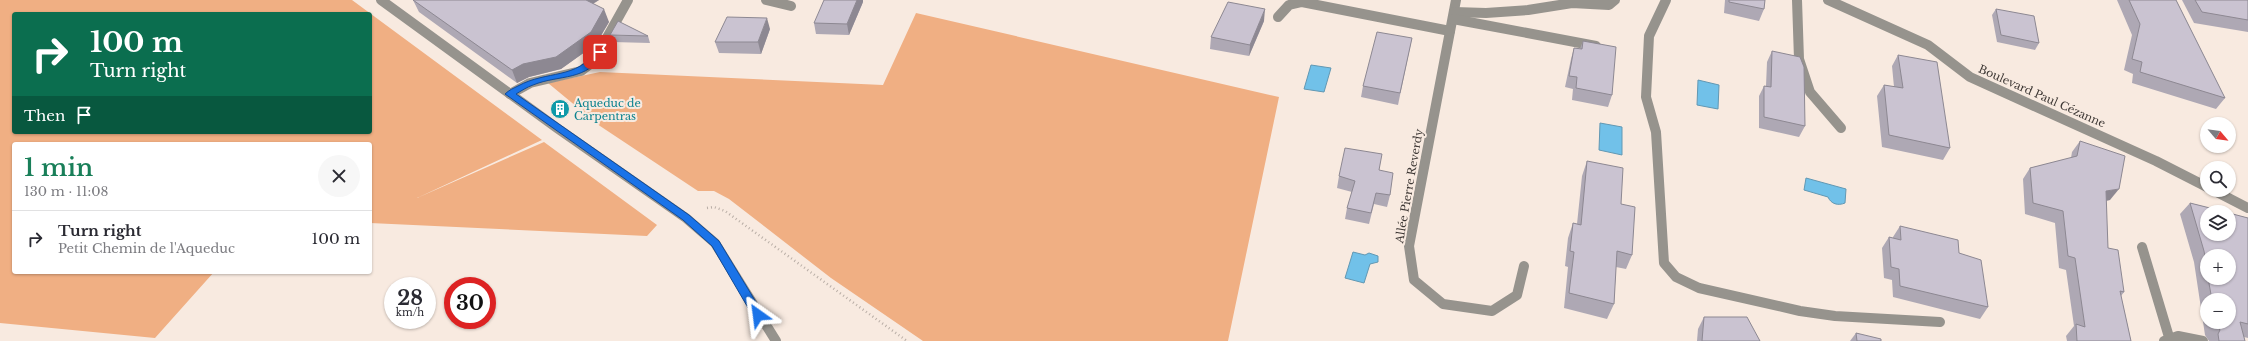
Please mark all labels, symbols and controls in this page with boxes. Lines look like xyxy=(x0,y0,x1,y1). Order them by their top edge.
text: 100 m xyxy=(90,25,183,60)
icon: right xyxy=(24,28,76,80)
pin xyxy=(583,35,617,69)
icon: arrive xyxy=(589,41,611,63)
text: Turn right xyxy=(90,60,186,82)
street label: Boulevard Paul Cézanne xyxy=(1976,62,2108,130)
place label: Aqueduc de Carpentras xyxy=(573,96,641,123)
building icon: Aqueduc de Carpentras xyxy=(549,98,571,120)
icon: arrive xyxy=(73,104,95,126)
text: Then xyxy=(24,106,65,125)
north arrow xyxy=(2200,117,2236,153)
map controls xyxy=(2200,117,2236,329)
street label: Allée Pierre Reverdy xyxy=(1392,128,1426,245)
text: 1 min xyxy=(24,153,93,182)
button: close xyxy=(318,155,360,197)
button: search xyxy=(2200,161,2236,197)
text: 130 m · 11:08 xyxy=(24,183,108,200)
button: layers xyxy=(2200,205,2236,241)
text: Turn right xyxy=(58,221,141,240)
icon: right xyxy=(24,228,46,250)
text: 100 m xyxy=(311,229,360,248)
text: Petit Chemin de l'Aqueduc xyxy=(58,240,235,257)
button: + xyxy=(2200,249,2236,285)
speed limit sign: 30 xyxy=(444,277,496,329)
text: 28 xyxy=(397,286,423,310)
button: − xyxy=(2200,293,2236,329)
position arrow xyxy=(737,294,779,336)
text: km/h xyxy=(396,306,424,319)

